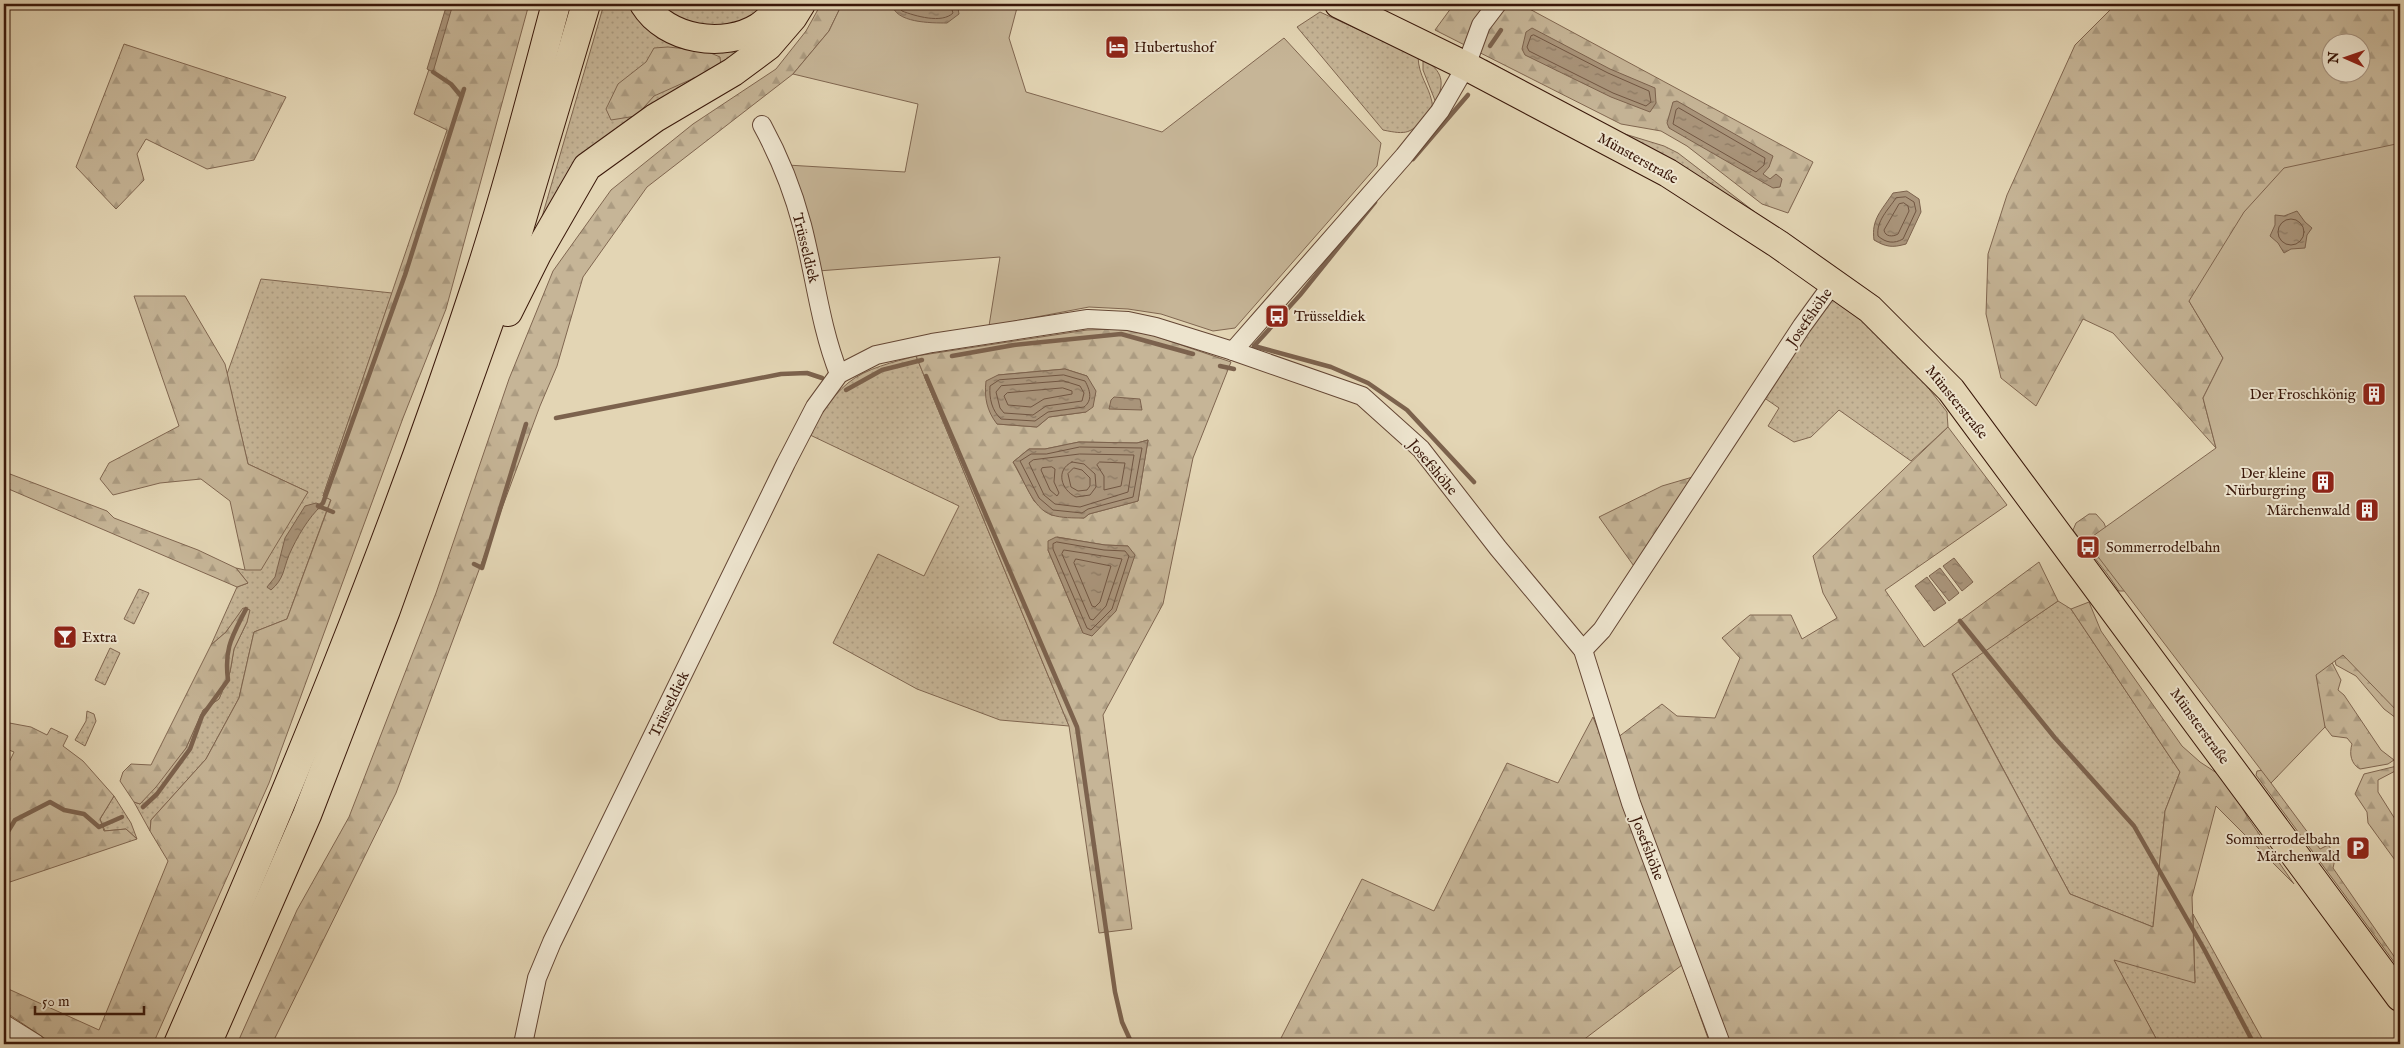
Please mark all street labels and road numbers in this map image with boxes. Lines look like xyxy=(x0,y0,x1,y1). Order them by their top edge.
street label: Münsterstraße xyxy=(1594,128,1682,189)
street label: Trüsseldiek xyxy=(788,211,824,286)
street label: Josefshöhe xyxy=(1781,284,1837,352)
street label: Münsterstraße xyxy=(1921,362,1992,443)
street label: Josefshöhe xyxy=(1402,434,1462,499)
street label: Trüsseldiek xyxy=(645,667,694,740)
street label: Münsterstraße xyxy=(2166,684,2234,768)
street label: Josefshöhe xyxy=(1626,811,1669,883)

